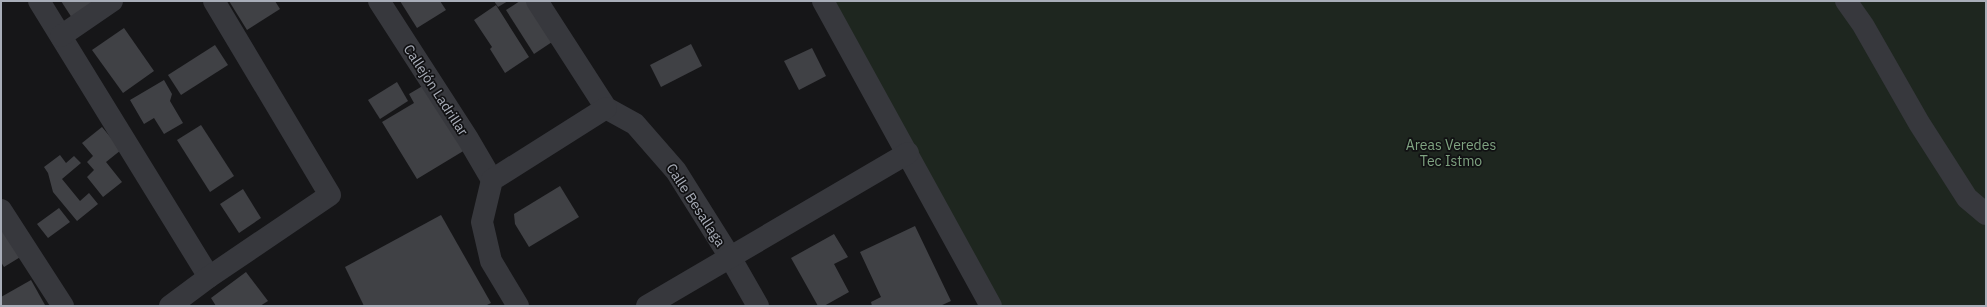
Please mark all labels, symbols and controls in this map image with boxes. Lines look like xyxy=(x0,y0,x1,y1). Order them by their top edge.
street label: Callejón Ladrillar xyxy=(400,41,472,139)
park label: Areas Veredes Tec Istmo xyxy=(1406,136,1496,170)
street label: Calle Besallaga xyxy=(662,160,730,250)

